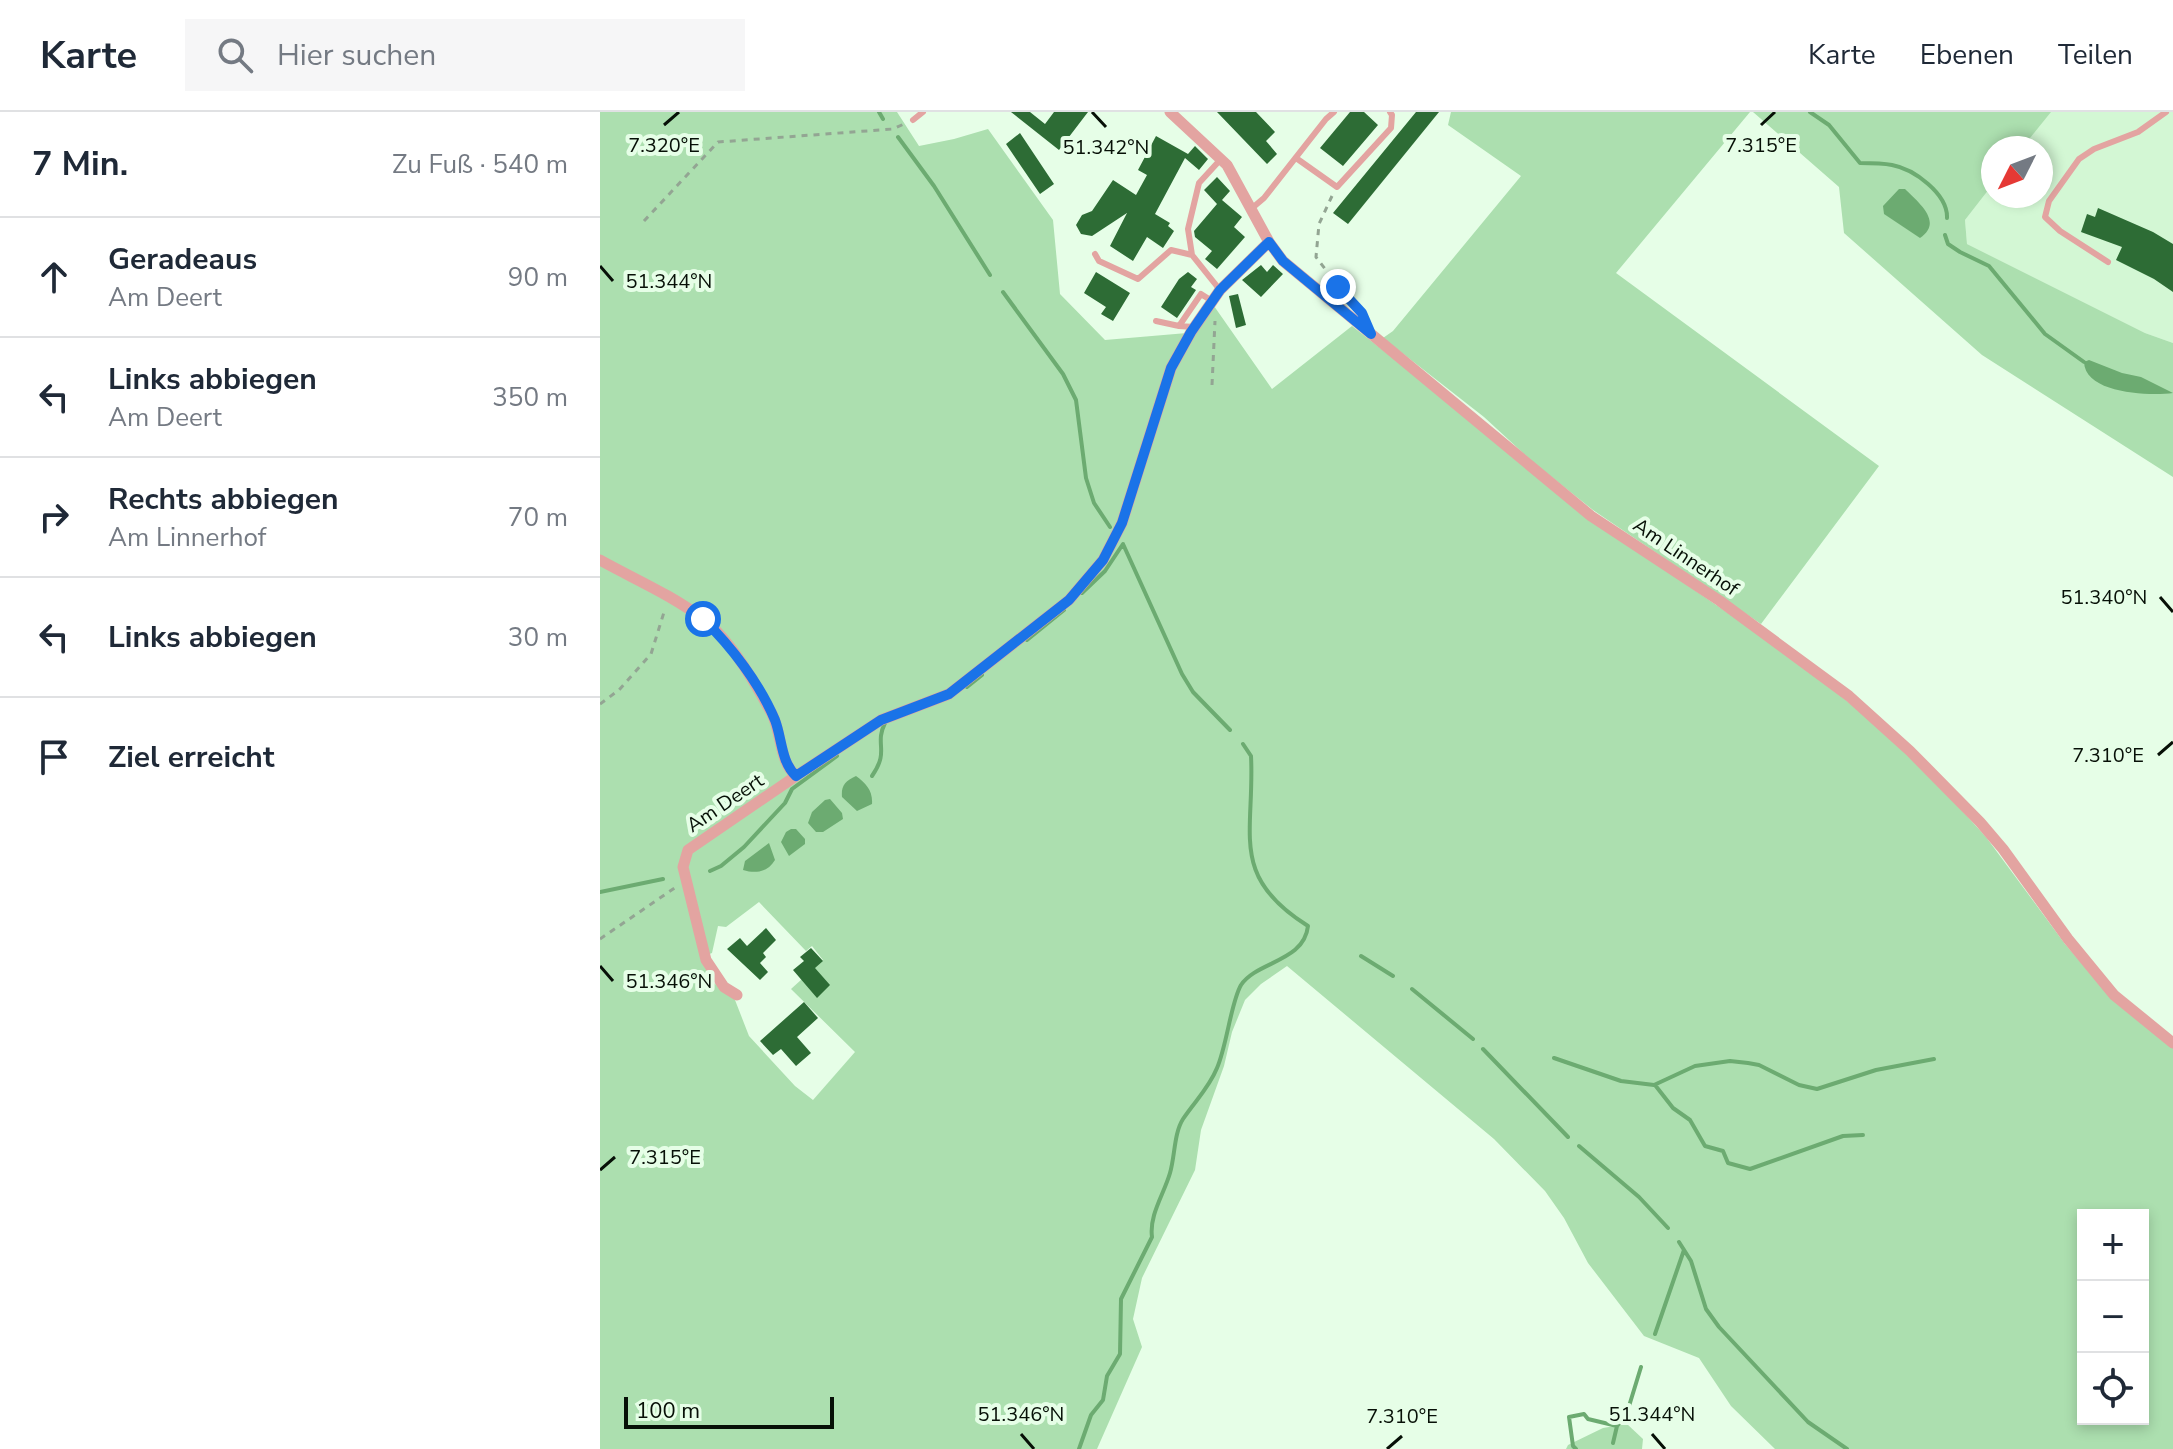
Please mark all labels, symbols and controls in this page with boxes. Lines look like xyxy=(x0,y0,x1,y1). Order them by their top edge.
search box xyxy=(185,19,745,91)
text: Karte xyxy=(40,30,137,81)
icon: search xyxy=(213,33,257,77)
text: Hier suchen xyxy=(277,35,436,76)
text: Karte xyxy=(1808,36,1876,74)
text: Ebenen xyxy=(1920,36,2014,74)
text: Teilen xyxy=(2058,36,2133,74)
text: 7.320°E xyxy=(628,132,700,159)
text: 7.315°E xyxy=(1725,132,1797,159)
text: 51.342°N xyxy=(1063,134,1149,161)
north arrow xyxy=(1981,136,2053,208)
text: 7 Min. xyxy=(32,141,128,187)
text: Zu Fuß · 540 m xyxy=(392,147,568,182)
text: Geradeaus xyxy=(108,239,257,280)
icon: ahead xyxy=(32,255,76,299)
text: 90 m xyxy=(508,260,568,295)
text: 51.344°N xyxy=(626,268,712,295)
route end xyxy=(1320,269,1356,305)
text: Am Deert xyxy=(108,280,222,315)
text: Links abbiegen xyxy=(108,359,317,400)
icon: left xyxy=(32,375,76,419)
text: 350 m xyxy=(492,380,568,415)
text: Am Deert xyxy=(108,400,222,435)
text: Rechts abbiegen xyxy=(108,479,339,520)
icon: right xyxy=(32,495,76,539)
text: 70 m xyxy=(508,500,568,535)
street label: Am Linnerhof xyxy=(1628,512,1744,602)
text: Am Linnerhof xyxy=(108,520,266,555)
text: 51.340°N xyxy=(2061,584,2147,611)
route start xyxy=(685,601,721,637)
icon: left xyxy=(32,615,76,659)
text: Links abbiegen xyxy=(108,617,317,658)
text: 30 m xyxy=(508,620,568,655)
icon: arrive xyxy=(32,735,76,779)
text: Ziel erreicht xyxy=(108,737,274,778)
text: 7.310°E xyxy=(2072,742,2144,769)
street label: Am Deert xyxy=(681,767,770,839)
text: 51.346°N xyxy=(626,968,712,995)
text: 7.315°E xyxy=(629,1144,701,1171)
map controls xyxy=(2077,1209,2149,1425)
button: + xyxy=(2077,1209,2149,1281)
button: − xyxy=(2077,1281,2149,1353)
button: locate xyxy=(2077,1353,2149,1425)
scale bar xyxy=(624,1393,834,1429)
text: 100 m xyxy=(636,1396,700,1426)
text: 51.346°N xyxy=(978,1401,1064,1428)
text: 51.344°N xyxy=(1609,1401,1695,1428)
text: 7.310°E xyxy=(1366,1403,1438,1430)

